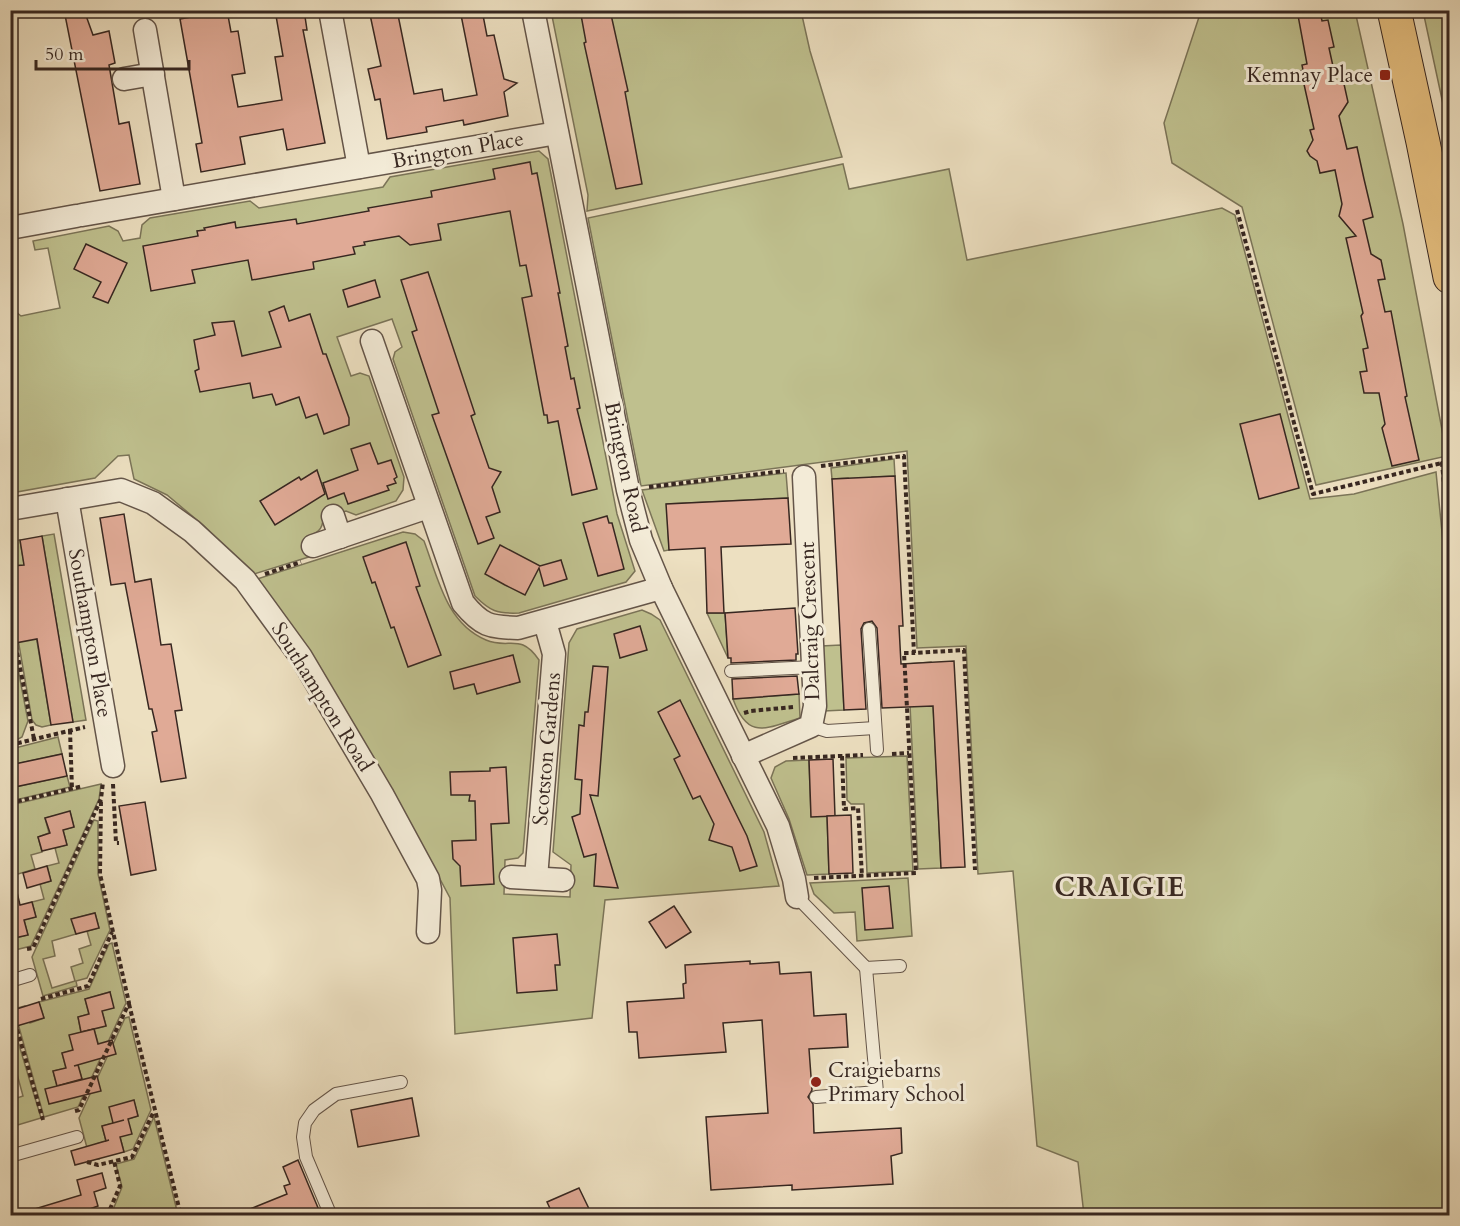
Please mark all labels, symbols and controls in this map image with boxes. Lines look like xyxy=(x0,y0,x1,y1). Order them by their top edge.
scale bar xyxy=(36,33,189,71)
text: 50 m xyxy=(45,42,84,67)
place label: Kemnay Place xyxy=(1246,61,1373,90)
marker: Kemnay Place xyxy=(1378,68,1392,82)
street label: Brington Place xyxy=(390,124,526,176)
street label: Brington Road xyxy=(597,399,653,535)
street label: Dalcraig Crescent xyxy=(793,541,827,701)
street label: Southampton Place xyxy=(61,546,119,720)
street label: Southampton Road xyxy=(264,617,380,777)
street label: Scotston Gardens xyxy=(526,671,568,827)
district label: CRAIGIE xyxy=(1054,869,1186,906)
place label: Craigiebarns Primary School xyxy=(828,1056,965,1109)
marker: Craigiebarns Primary School xyxy=(809,1075,823,1089)

